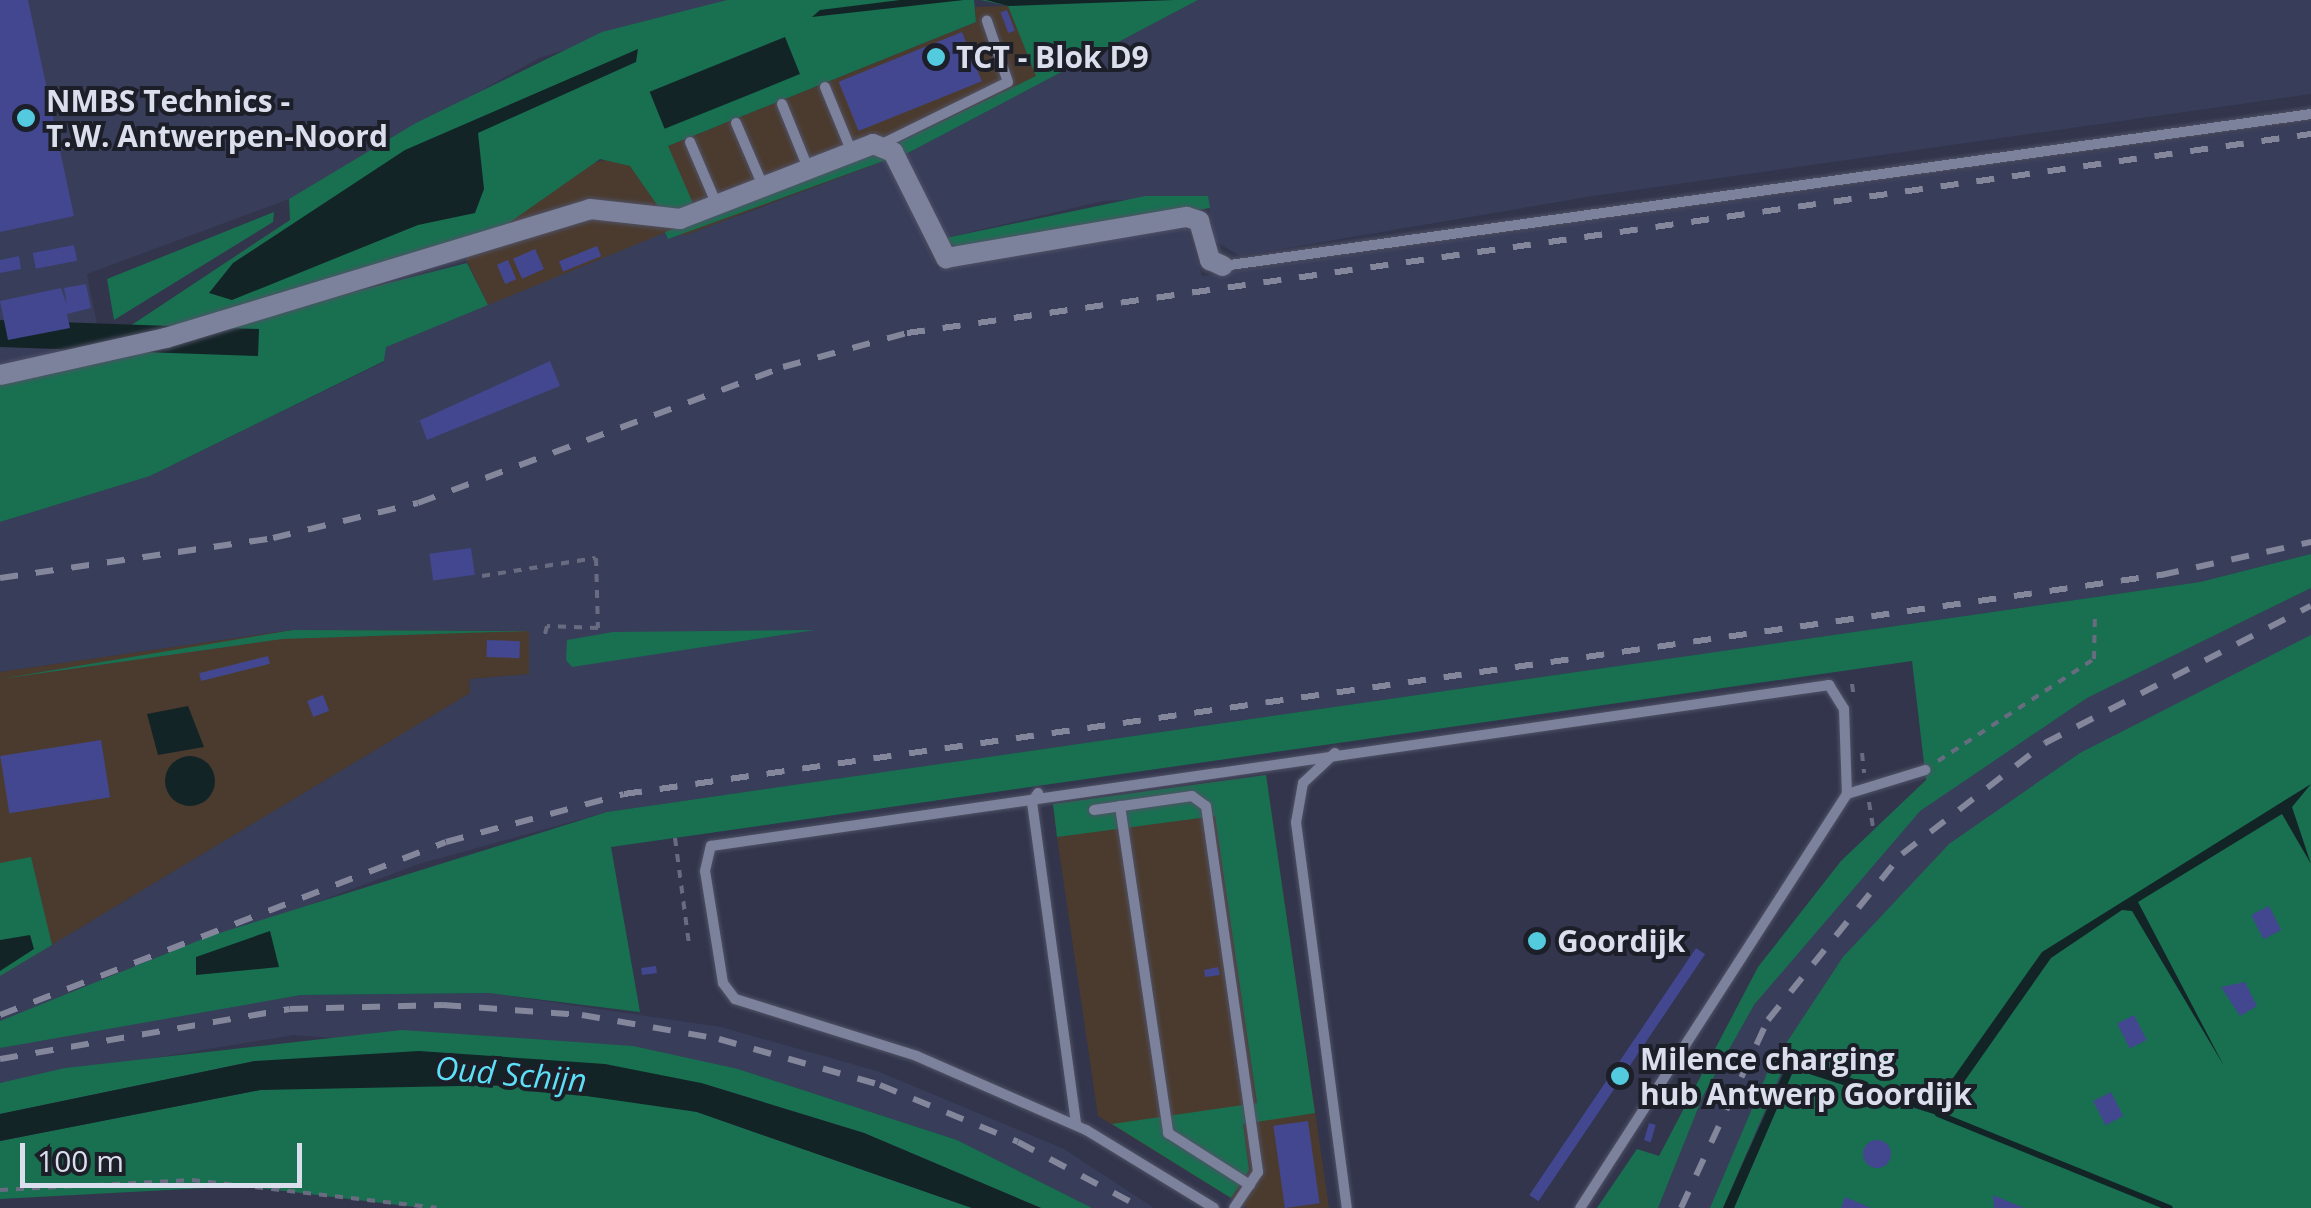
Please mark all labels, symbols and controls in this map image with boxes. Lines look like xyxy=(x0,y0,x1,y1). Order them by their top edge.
place label: TCT - Blok D9 xyxy=(956,39,1149,75)
marker: TCT - Blok D9 xyxy=(925,46,947,68)
place label: NMBS Technics - T.W. Antwerpen-Noord xyxy=(46,83,388,154)
marker: NMBS Technics - T.W. Antwerpen-Noord xyxy=(15,107,37,129)
place label: Goordijk xyxy=(1557,923,1685,959)
marker: Goordijk xyxy=(1526,930,1548,952)
place label: Milence charging hub Antwerp Goordijk xyxy=(1640,1041,1972,1112)
water label: Oud Schijn xyxy=(434,1048,588,1100)
marker: Milence charging hub Antwerp Goordijk xyxy=(1609,1065,1631,1087)
scale bar xyxy=(25,1123,308,1185)
text: 100 m xyxy=(37,1140,124,1181)

